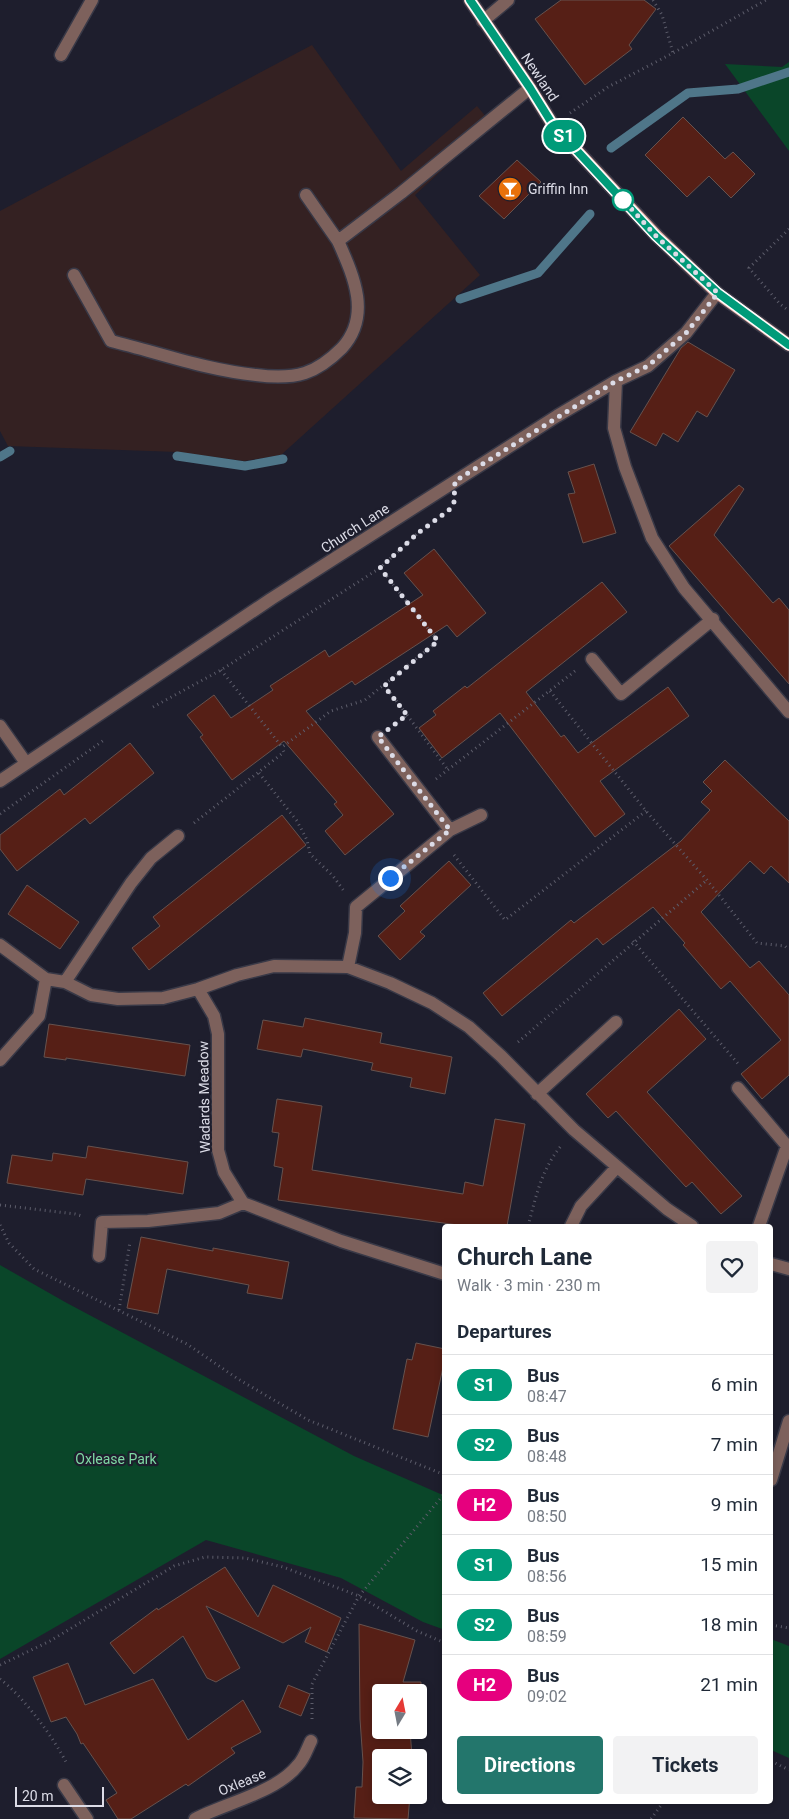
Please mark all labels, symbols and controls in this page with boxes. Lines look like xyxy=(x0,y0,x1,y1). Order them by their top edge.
street label: Newland xyxy=(518,50,562,104)
line badge: S1 xyxy=(542,120,586,152)
text: S1 xyxy=(553,125,575,146)
bar icon: Griffin Inn xyxy=(497,176,523,202)
place label: Griffin Inn xyxy=(528,181,588,197)
unlabelled marker xyxy=(612,189,634,211)
street label: Church Lane xyxy=(318,500,392,556)
your location xyxy=(378,866,403,891)
street label: Wadards Meadow xyxy=(195,1040,213,1153)
button: heart xyxy=(706,1241,758,1293)
text: Church Lane xyxy=(457,1243,592,1271)
text: Walk · 3 min · 230 m xyxy=(457,1276,601,1295)
text: Departures xyxy=(457,1320,552,1343)
text: Bus xyxy=(527,1364,560,1387)
text: 6 min xyxy=(711,1373,758,1396)
text: S1 xyxy=(474,1374,495,1395)
text: 08:47 xyxy=(527,1387,567,1406)
text: Bus xyxy=(527,1424,560,1447)
text: 7 min xyxy=(711,1433,758,1456)
text: S2 xyxy=(474,1434,495,1455)
text: 08:48 xyxy=(527,1447,567,1466)
park label: Oxlease Park xyxy=(75,1451,158,1467)
text: Bus xyxy=(527,1484,560,1507)
text: 9 min xyxy=(711,1493,758,1516)
text: H2 xyxy=(473,1494,496,1515)
text: 08:50 xyxy=(527,1507,567,1526)
text: Bus xyxy=(527,1544,560,1567)
text: 15 min xyxy=(700,1553,758,1576)
text: S1 xyxy=(474,1554,495,1575)
text: 08:56 xyxy=(527,1567,567,1586)
text: Bus xyxy=(527,1604,560,1627)
text: 18 min xyxy=(700,1613,758,1636)
text: S2 xyxy=(474,1614,495,1635)
text: 08:59 xyxy=(527,1627,567,1646)
text: Bus xyxy=(527,1664,560,1687)
text: 21 min xyxy=(700,1673,758,1696)
text: H2 xyxy=(473,1674,496,1695)
north arrow xyxy=(372,1684,428,1739)
map controls xyxy=(372,1684,427,1804)
text: 09:02 xyxy=(527,1687,567,1706)
button: Directions xyxy=(457,1736,603,1794)
button: Tickets xyxy=(613,1736,758,1794)
button: layers xyxy=(372,1749,427,1804)
street label: Oxlease xyxy=(216,1765,268,1799)
scale bar xyxy=(15,1784,104,1807)
text: 20 m xyxy=(22,1788,54,1804)

